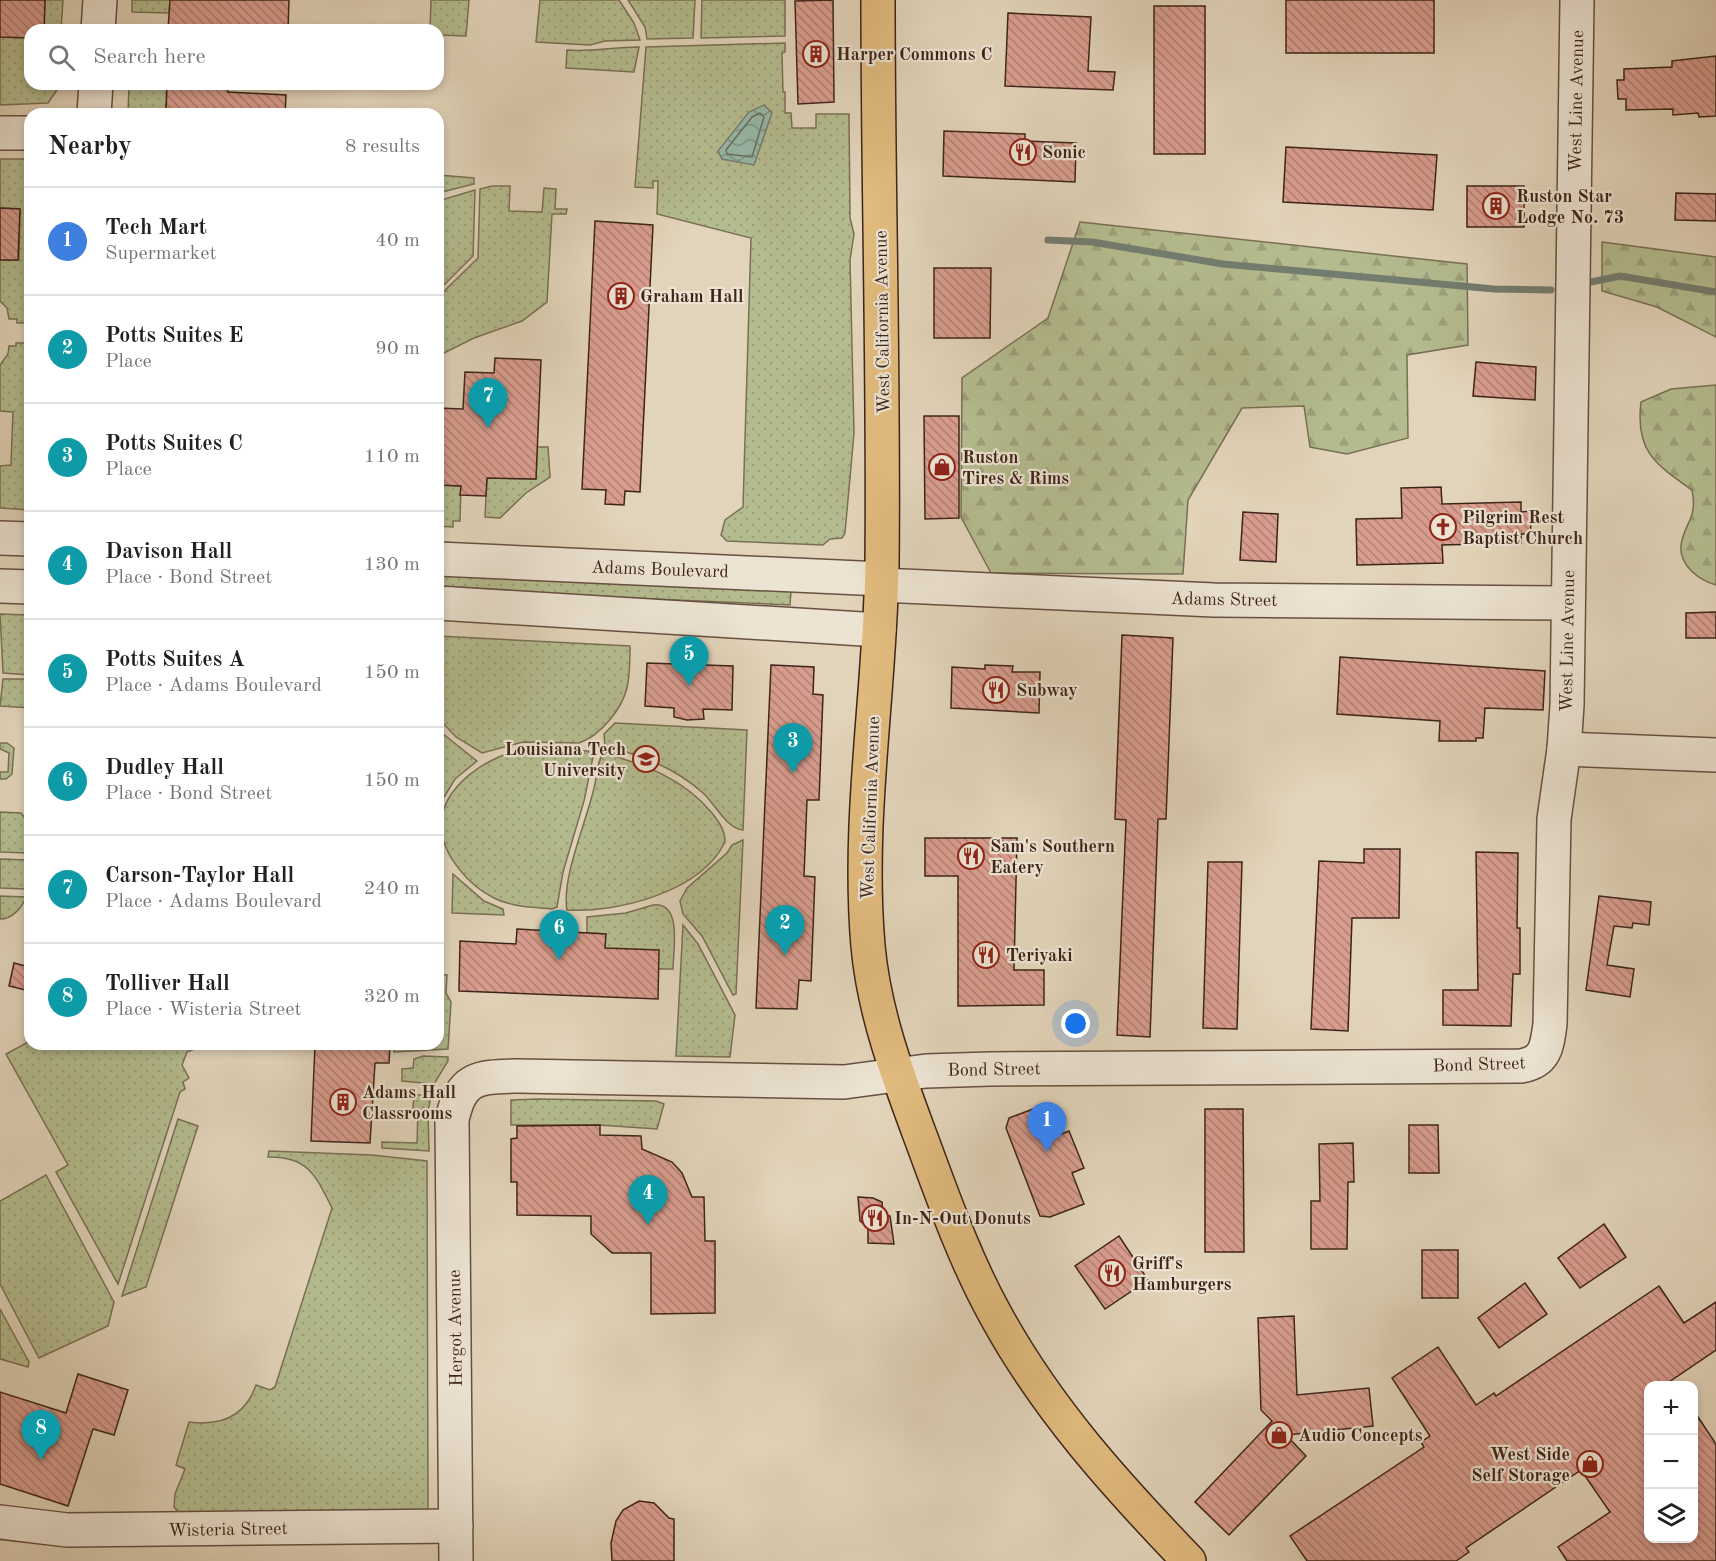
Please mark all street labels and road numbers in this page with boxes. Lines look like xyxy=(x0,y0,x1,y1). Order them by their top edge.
street label: West Line Avenue xyxy=(1567,30,1587,172)
street label: West California Avenue xyxy=(872,230,894,414)
street label: Adams Boulevard xyxy=(591,559,729,581)
street label: West Line Avenue xyxy=(1558,570,1578,712)
street label: Adams Street xyxy=(1170,590,1278,610)
street label: West California Avenue xyxy=(859,716,883,900)
street label: Bond Street xyxy=(1432,1054,1526,1076)
street label: Bond Street xyxy=(947,1060,1041,1080)
street label: Hergot Avenue xyxy=(446,1269,466,1387)
street label: Wisteria Street xyxy=(168,1520,288,1540)

